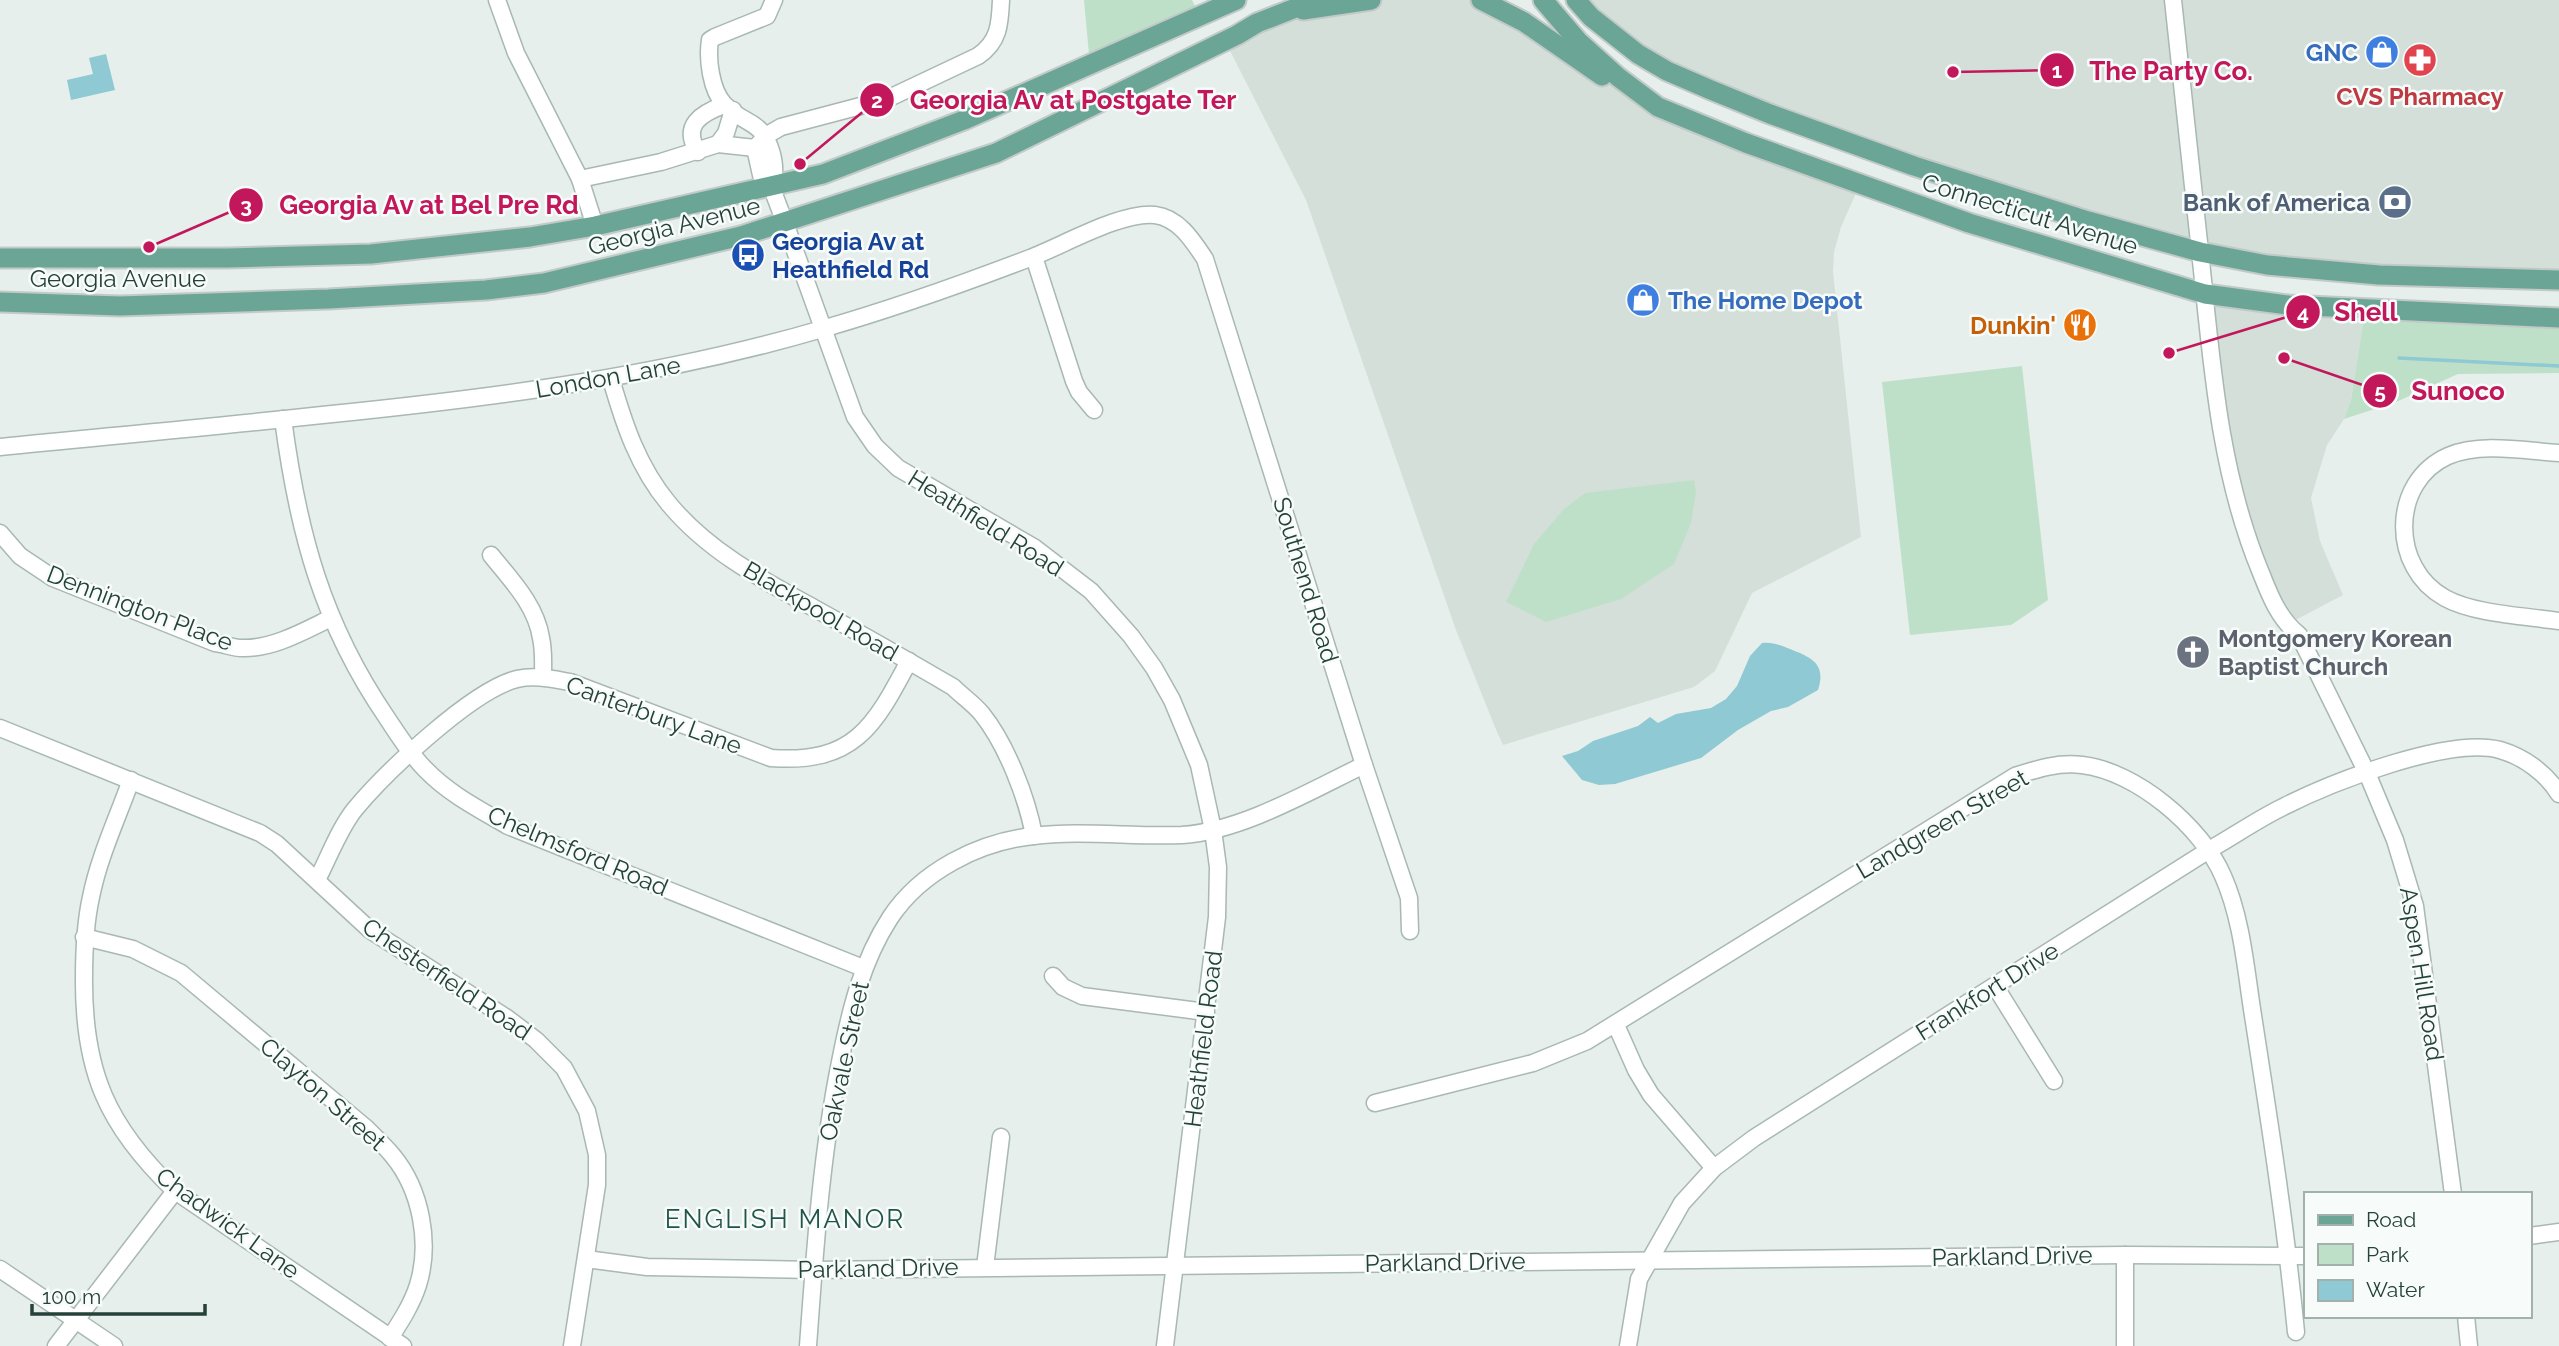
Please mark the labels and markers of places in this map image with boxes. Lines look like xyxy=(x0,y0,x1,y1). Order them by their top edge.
shop icon: GNC xyxy=(2363,33,2401,71)
place label: GNC xyxy=(2306,38,2359,67)
pharmacy icon: CVS Pharmacy xyxy=(2401,41,2439,79)
callout: The Party Co. xyxy=(2040,47,2267,94)
callout: Georgia Av at Postgate Ter xyxy=(859,77,1251,124)
place label: CVS Pharmacy xyxy=(2336,82,2504,111)
callout: Georgia Av at Bel Pre Rd xyxy=(229,182,594,229)
bank icon: Bank of America xyxy=(2376,183,2414,221)
place label: Bank of America xyxy=(2183,188,2370,217)
place label: Georgia Av at Heathfield Rd xyxy=(772,227,929,284)
bus stop icon: Georgia Av at Heathfield Rd xyxy=(729,236,767,274)
shop icon: The Home Depot xyxy=(1624,281,1662,319)
place label: The Home Depot xyxy=(1668,286,1863,315)
callout: Shell xyxy=(2285,289,2412,336)
restaurant icon: Dunkin' xyxy=(2061,306,2099,344)
place label: Dunkin' xyxy=(1970,311,2056,340)
callout: Sunoco xyxy=(2362,368,2519,415)
place label: Montgomery Korean Baptist Church xyxy=(2218,624,2452,681)
church icon: Montgomery Korean Baptist Church xyxy=(2174,633,2212,671)

